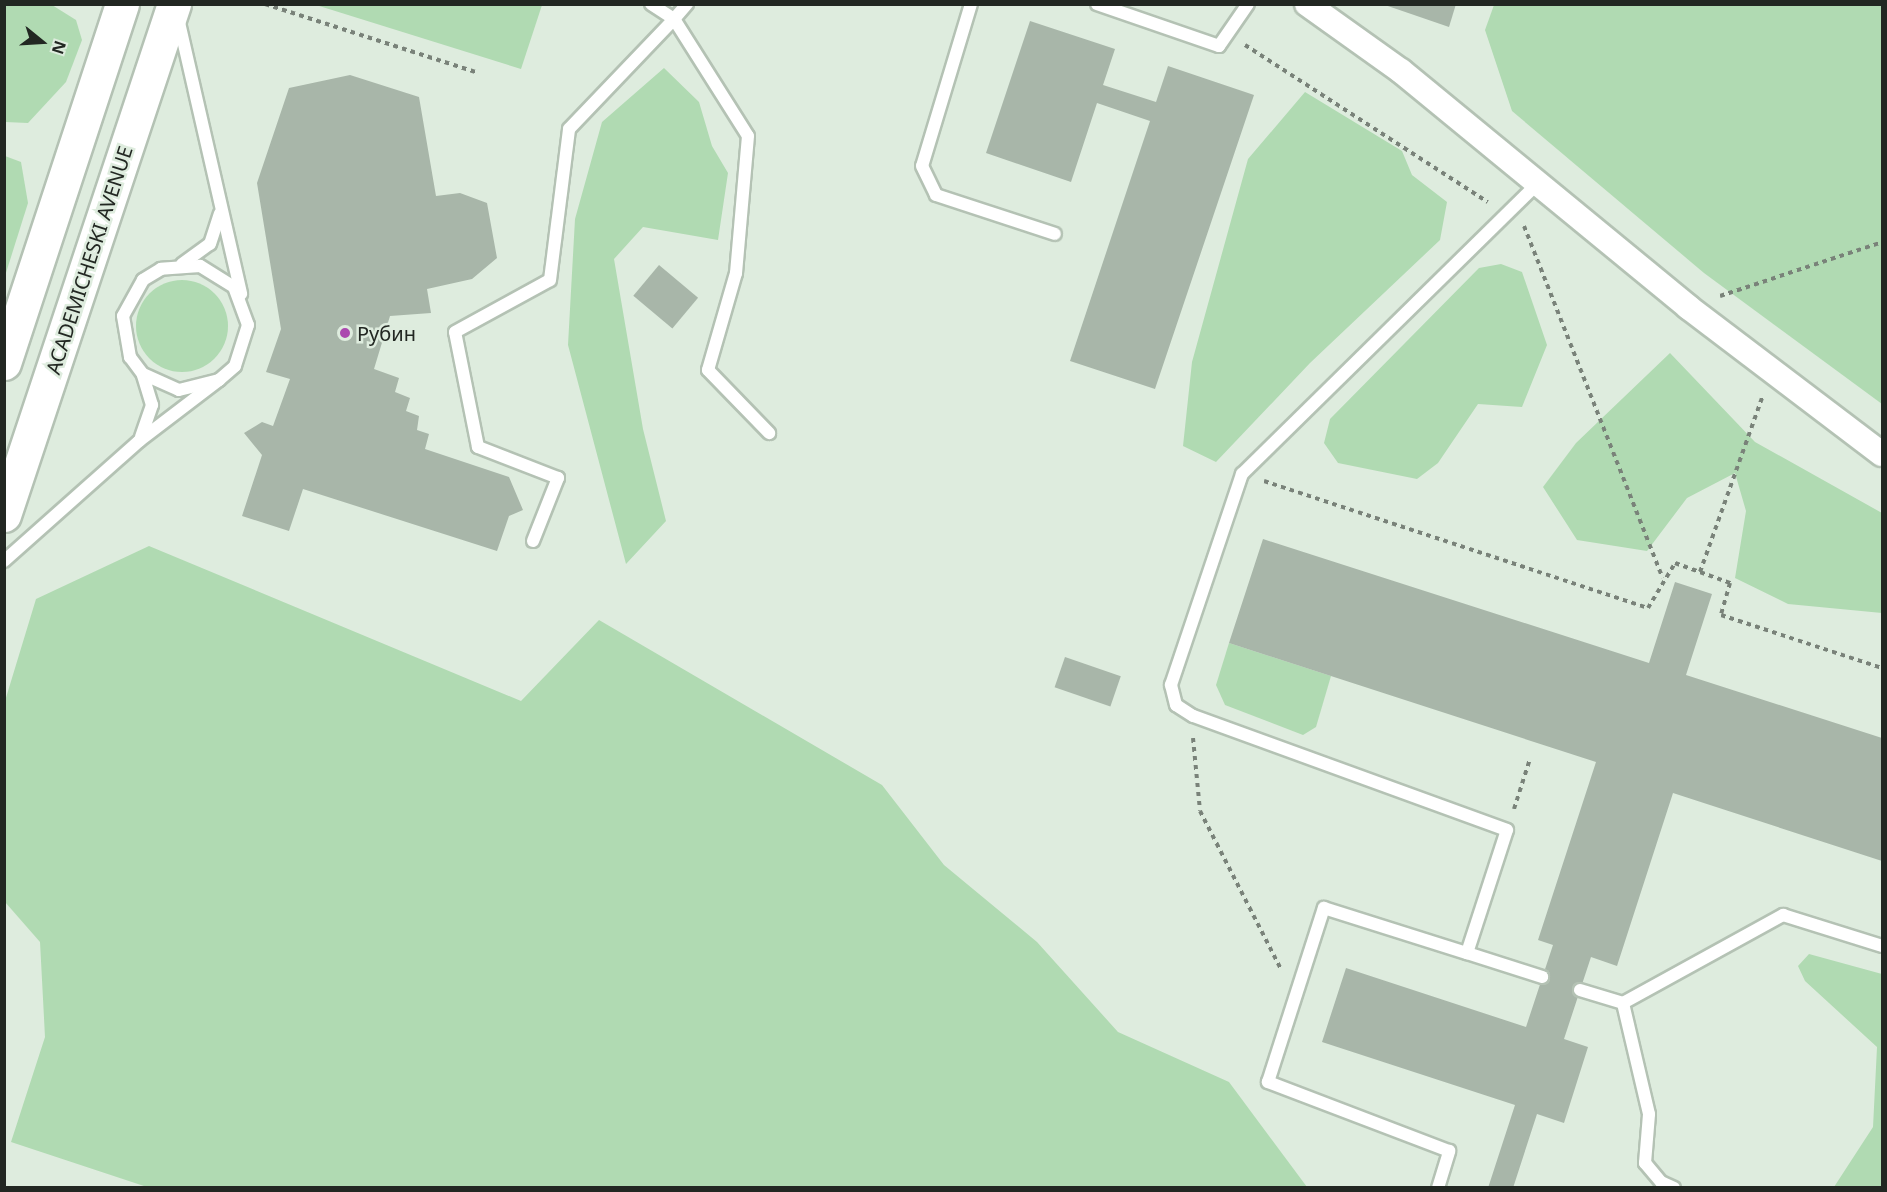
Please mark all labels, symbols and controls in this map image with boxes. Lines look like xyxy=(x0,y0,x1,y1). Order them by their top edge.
north arrow xyxy=(12,12,72,72)
text: N xyxy=(47,38,72,57)
street label: ACADEMICHESKI AVENUE xyxy=(41,143,137,377)
place label: Рубин xyxy=(357,321,416,345)
marker: Рубин xyxy=(338,326,352,340)

